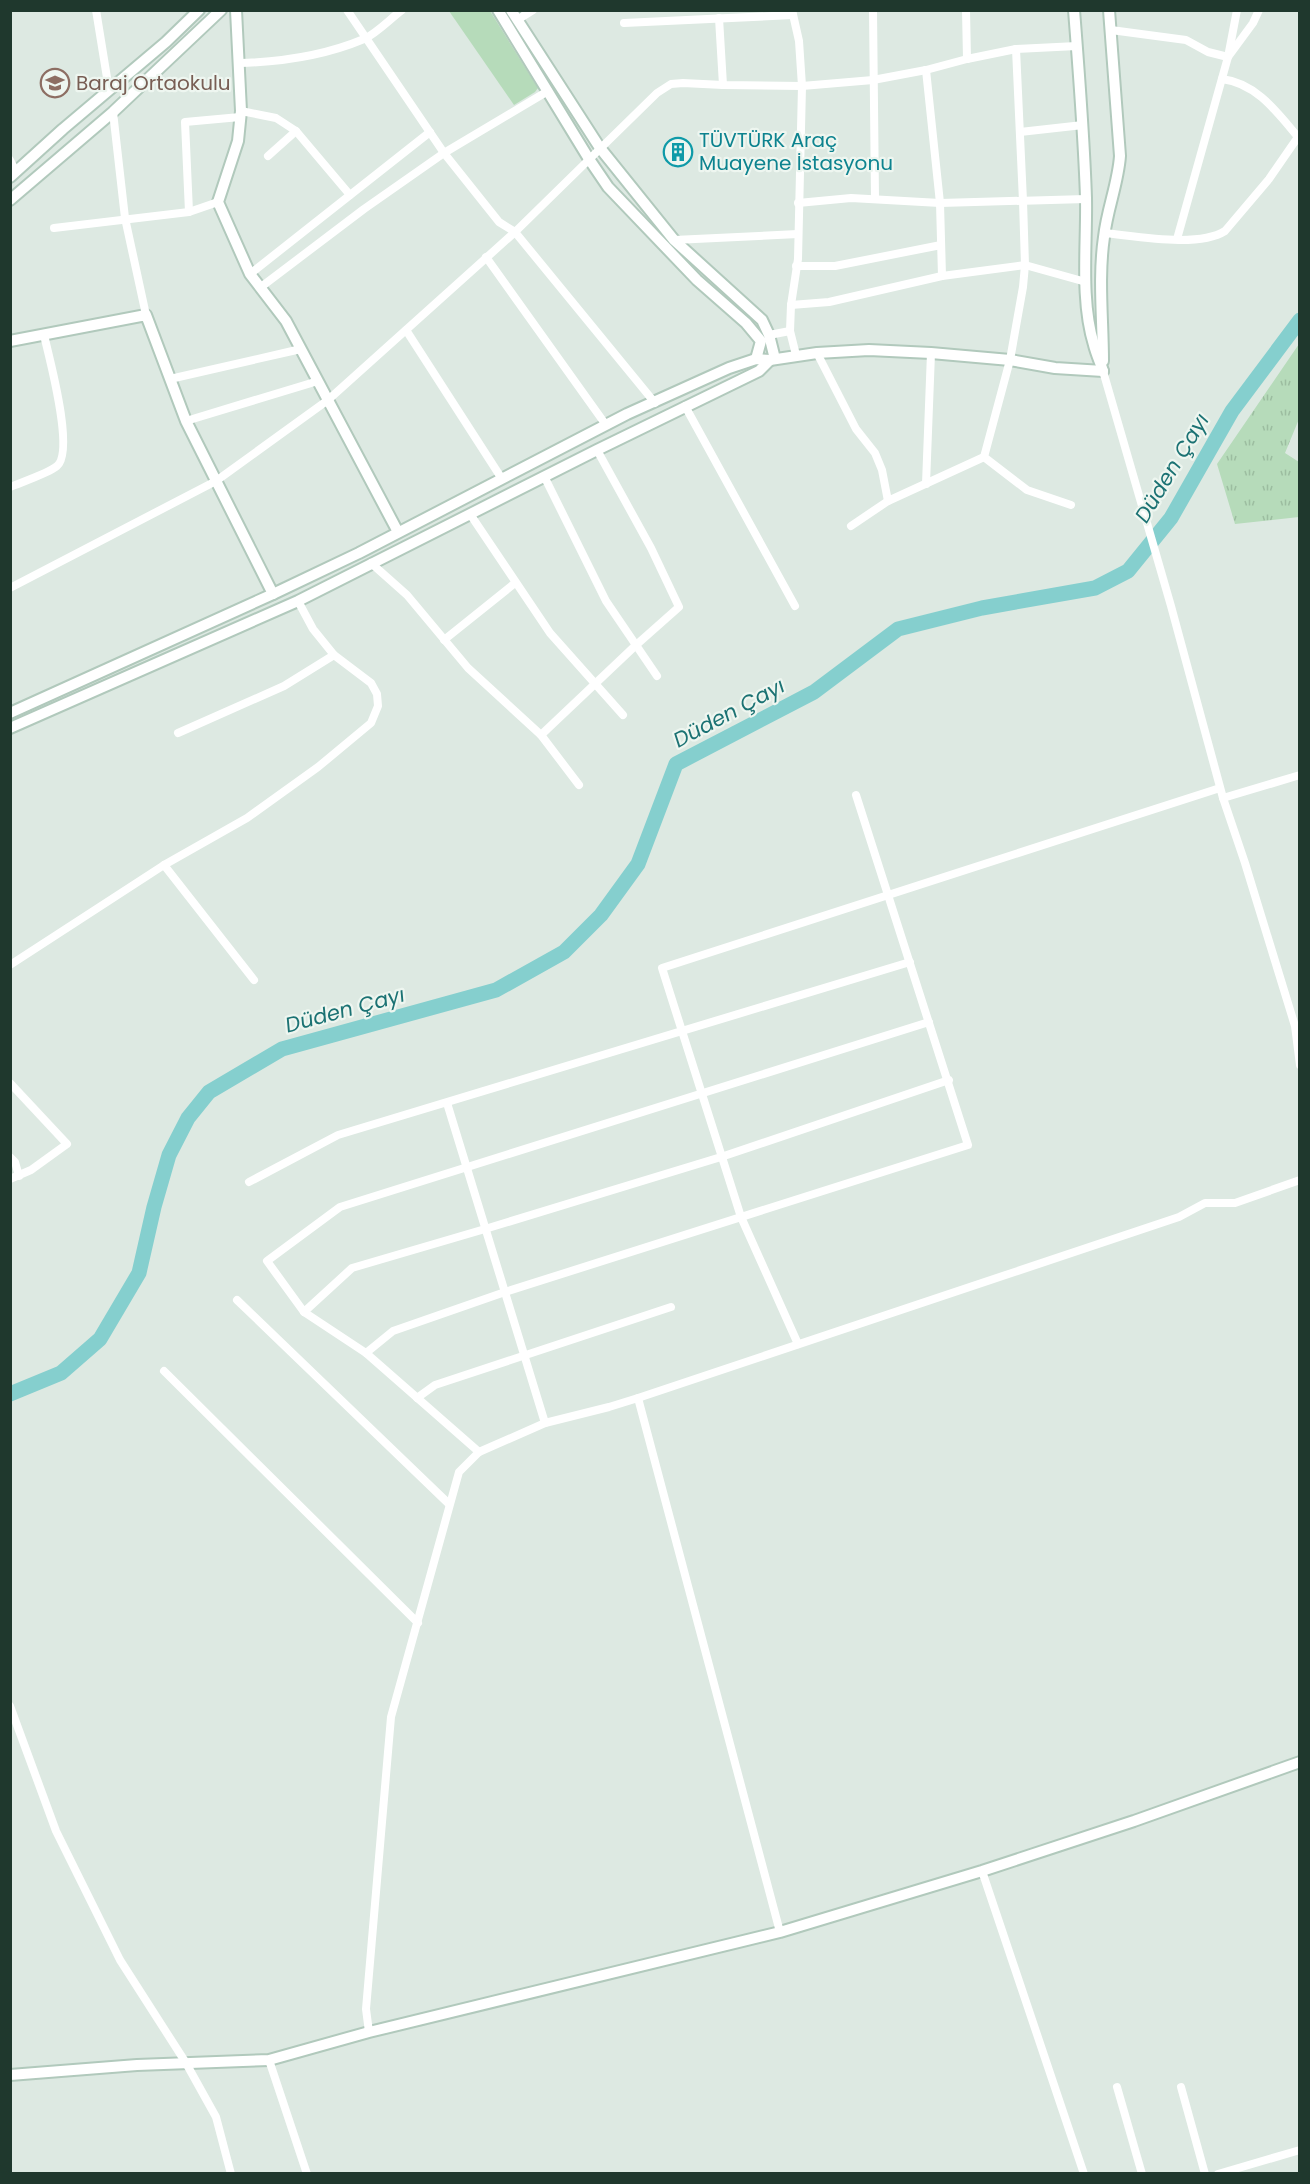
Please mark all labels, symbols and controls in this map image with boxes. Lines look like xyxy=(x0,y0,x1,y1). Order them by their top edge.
school or university icon: Baraj Ortaokulu xyxy=(39,67,71,99)
place label: Baraj Ortaokulu xyxy=(76,69,231,97)
place label: TÜVTÜRK Araç Muayene İstasyonu xyxy=(699,126,893,177)
building icon: TÜVTÜRK Araç Muayene İstasyonu xyxy=(662,136,694,168)
water label: Düden Çayı xyxy=(1128,408,1216,528)
water label: Düden Çayı xyxy=(668,671,790,754)
water label: Düden Çayı xyxy=(282,980,408,1039)

